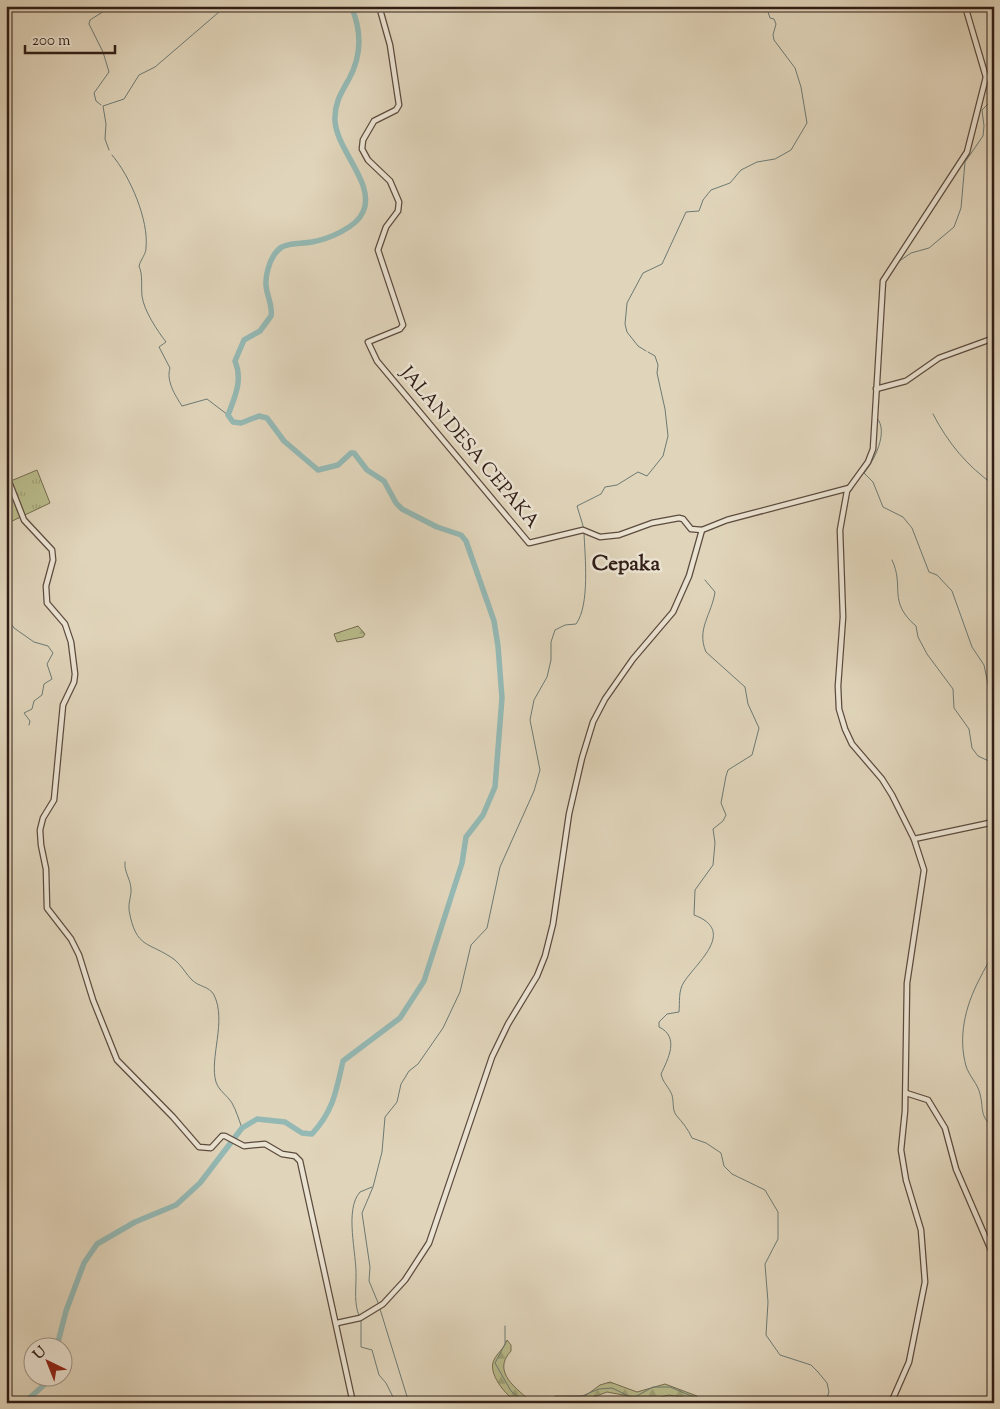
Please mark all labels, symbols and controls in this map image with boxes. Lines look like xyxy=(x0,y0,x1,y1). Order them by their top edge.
scale bar xyxy=(25,22,115,54)
text: 200 m xyxy=(32,31,71,52)
street label: JALAN DESA CEPAKA xyxy=(392,360,545,535)
district label: Cepaka xyxy=(592,550,660,580)
north arrow xyxy=(22,1336,72,1386)
text: U xyxy=(30,1342,52,1365)

